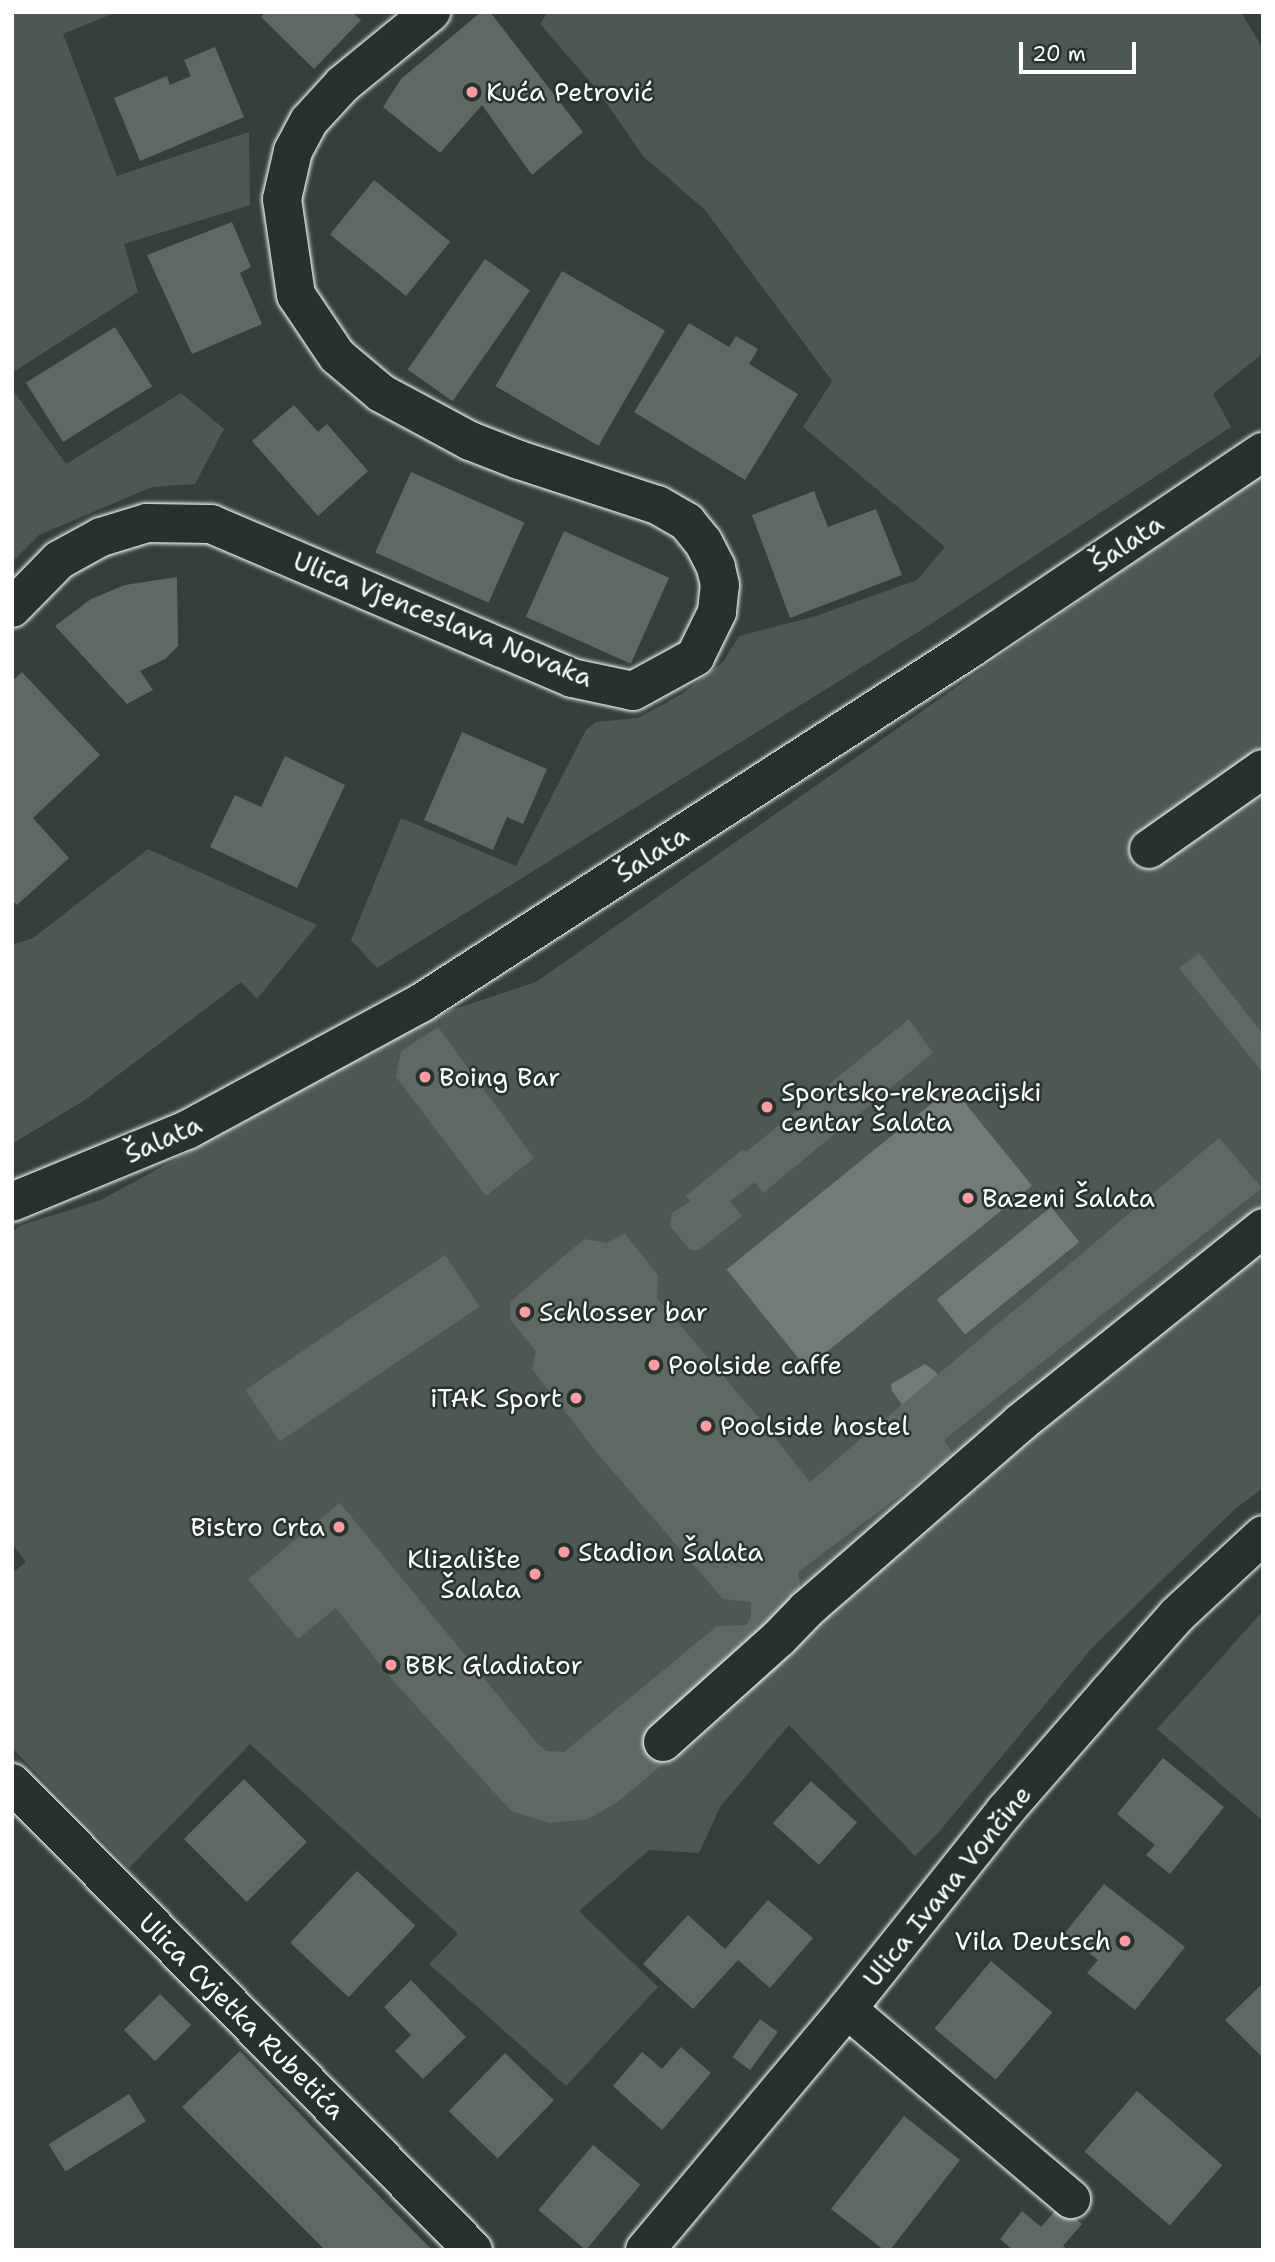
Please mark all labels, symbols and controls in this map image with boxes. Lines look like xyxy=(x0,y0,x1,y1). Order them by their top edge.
scale bar xyxy=(1023,28,1140,72)
text: 20 m xyxy=(1032,40,1086,68)
place label: Kuća Petrović xyxy=(486,76,654,108)
marker: Kuća Petrović xyxy=(464,84,480,100)
street label: Šalata xyxy=(1085,508,1169,578)
street label: Ulica Vjenceslava Novaka xyxy=(289,545,597,693)
street label: Šalata xyxy=(610,819,694,889)
place label: Boing Bar xyxy=(439,1061,560,1093)
marker: Boing Bar xyxy=(417,1069,433,1085)
place label: Sportsko-rekreacijski centar Šalata xyxy=(781,1076,1042,1138)
marker: Sportsko-rekreacijski centar Šalata xyxy=(759,1099,775,1115)
street label: Šalata xyxy=(120,1108,206,1170)
place label: Bazeni Šalata xyxy=(982,1182,1155,1214)
marker: Bazeni Šalata xyxy=(960,1190,976,1206)
place label: Schlosser bar xyxy=(539,1296,708,1328)
marker: Schlosser bar xyxy=(517,1304,533,1320)
place label: Poolside caffe xyxy=(668,1349,842,1381)
marker: Poolside caffe xyxy=(646,1357,662,1373)
place label: iTAK Sport xyxy=(430,1382,562,1414)
marker: iTAK Sport xyxy=(568,1390,584,1406)
place label: Poolside hostel xyxy=(720,1410,909,1442)
marker: Poolside hostel xyxy=(698,1418,714,1434)
place label: Bistro Crta xyxy=(190,1511,325,1543)
marker: Bistro Crta xyxy=(331,1519,347,1535)
place label: Stadion Šalata xyxy=(578,1536,763,1568)
place label: Klizalište Šalata xyxy=(407,1543,521,1604)
marker: Stadion Šalata xyxy=(556,1544,572,1560)
marker: Klizalište Šalata xyxy=(527,1566,543,1582)
place label: BBK Gladiator xyxy=(405,1649,583,1681)
marker: BBK Gladiator xyxy=(383,1657,399,1673)
street label: Ulica Ivana Vončine xyxy=(856,1779,1038,1993)
street label: Ulica Cvjetka Rubetića xyxy=(132,1906,352,2126)
place label: Vila Deutsch xyxy=(955,1925,1111,1957)
marker: Vila Deutsch xyxy=(1117,1933,1133,1949)

